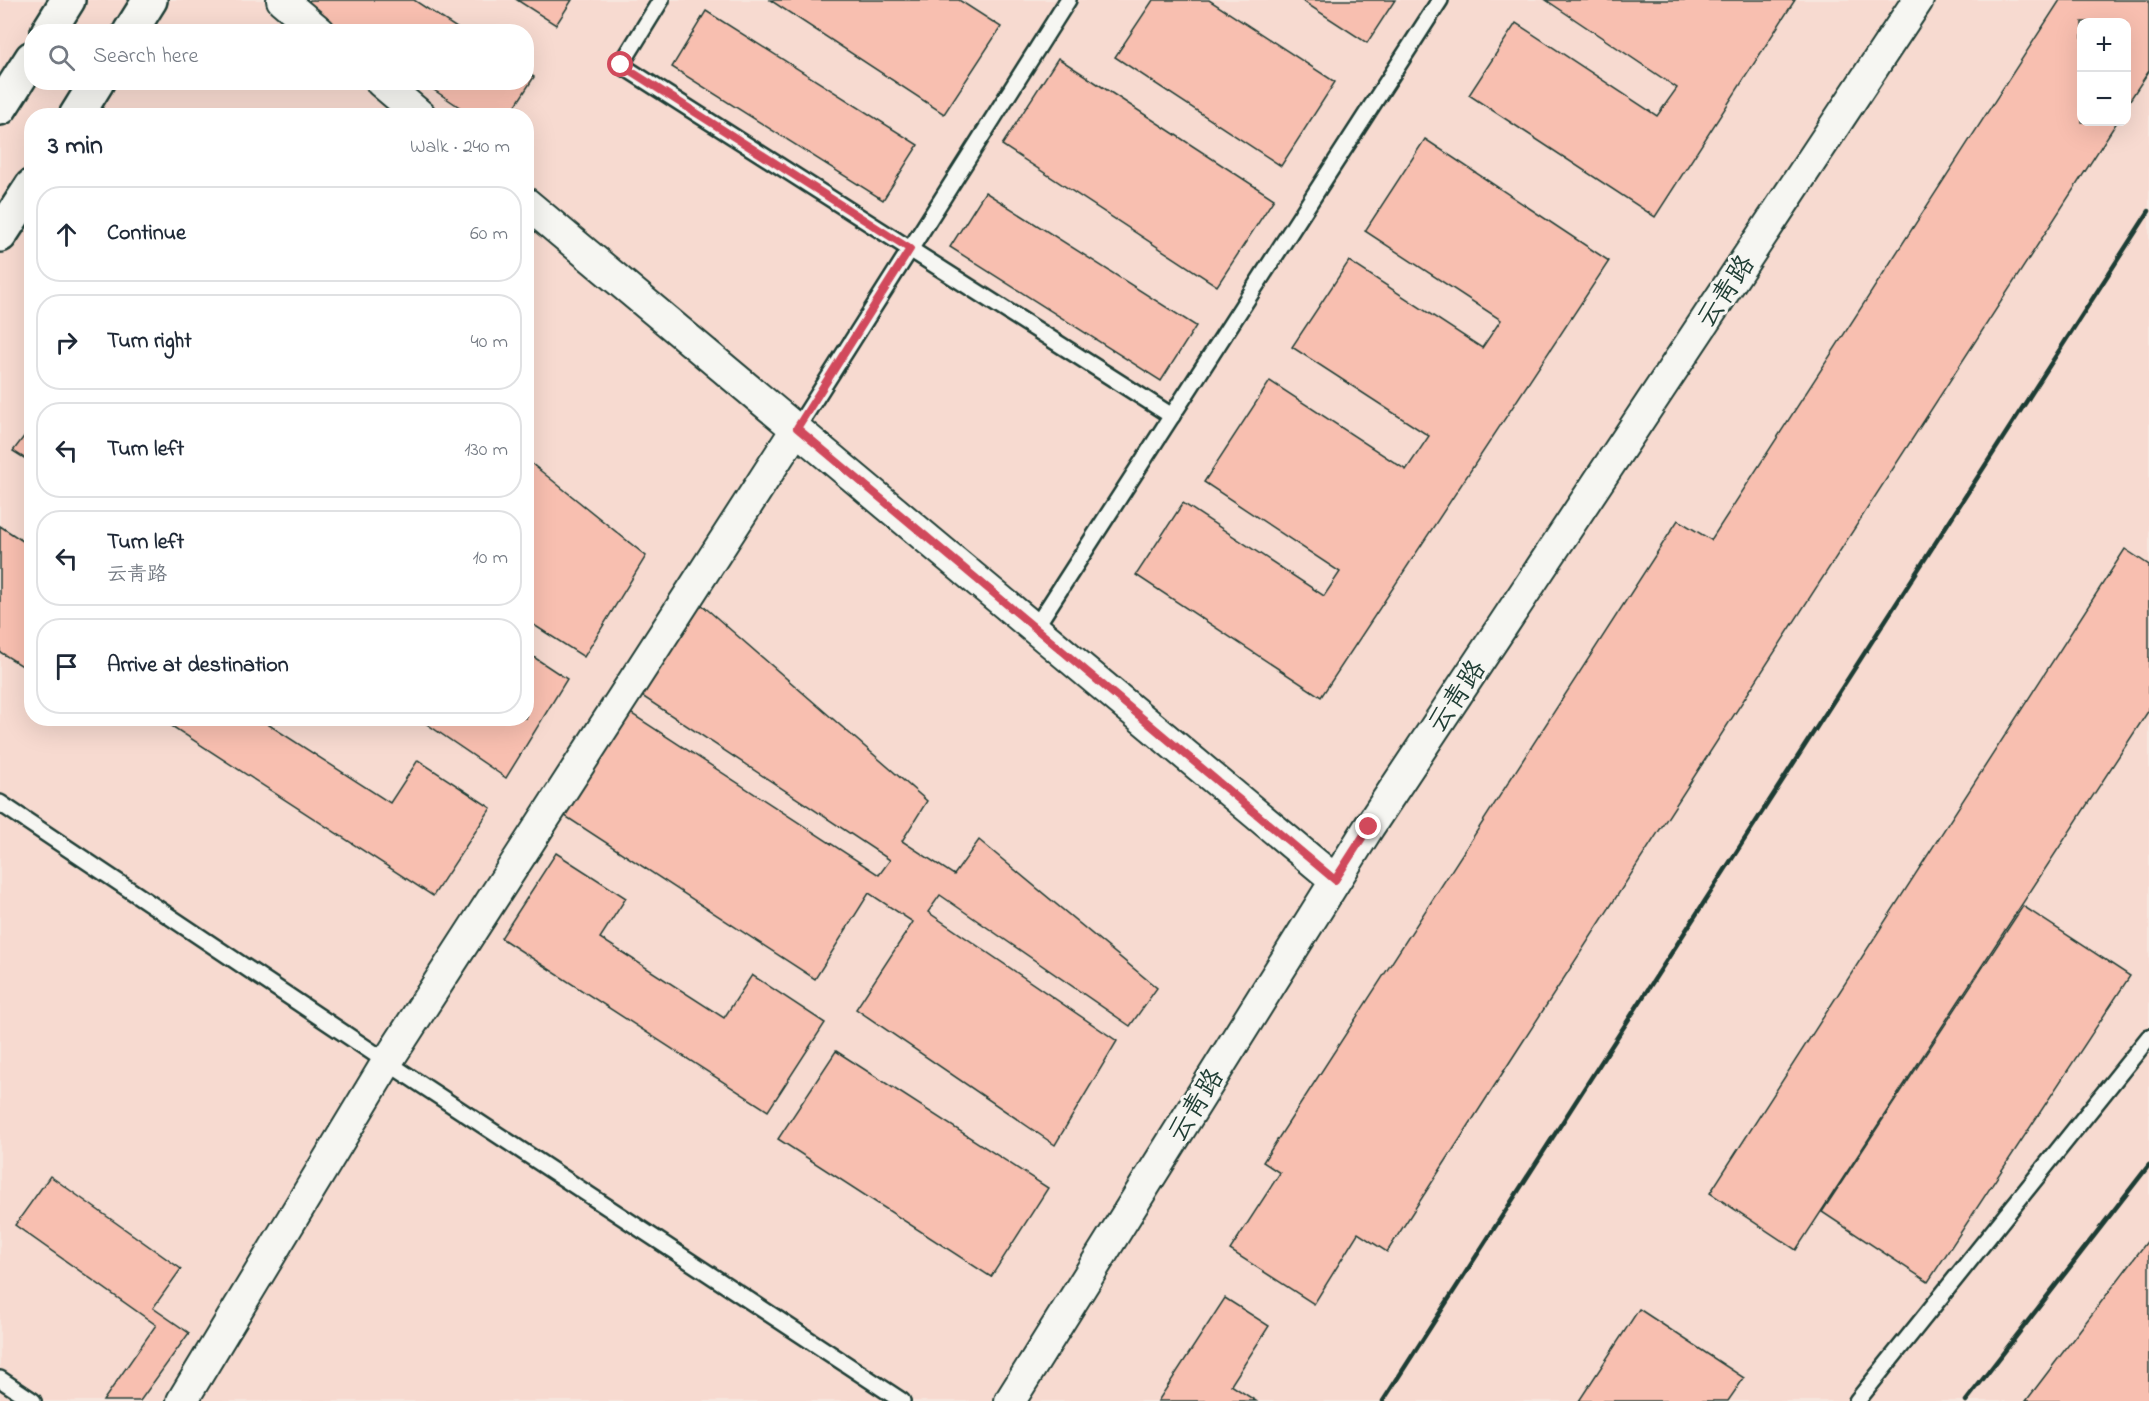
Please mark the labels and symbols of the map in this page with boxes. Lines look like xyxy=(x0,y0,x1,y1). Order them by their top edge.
route start xyxy=(607,51,633,77)
street label: 云青路 xyxy=(1688,248,1766,337)
street label: 云青路 xyxy=(1419,653,1497,742)
route end xyxy=(1355,813,1381,839)
street label: 云青路 xyxy=(1159,1062,1235,1151)

